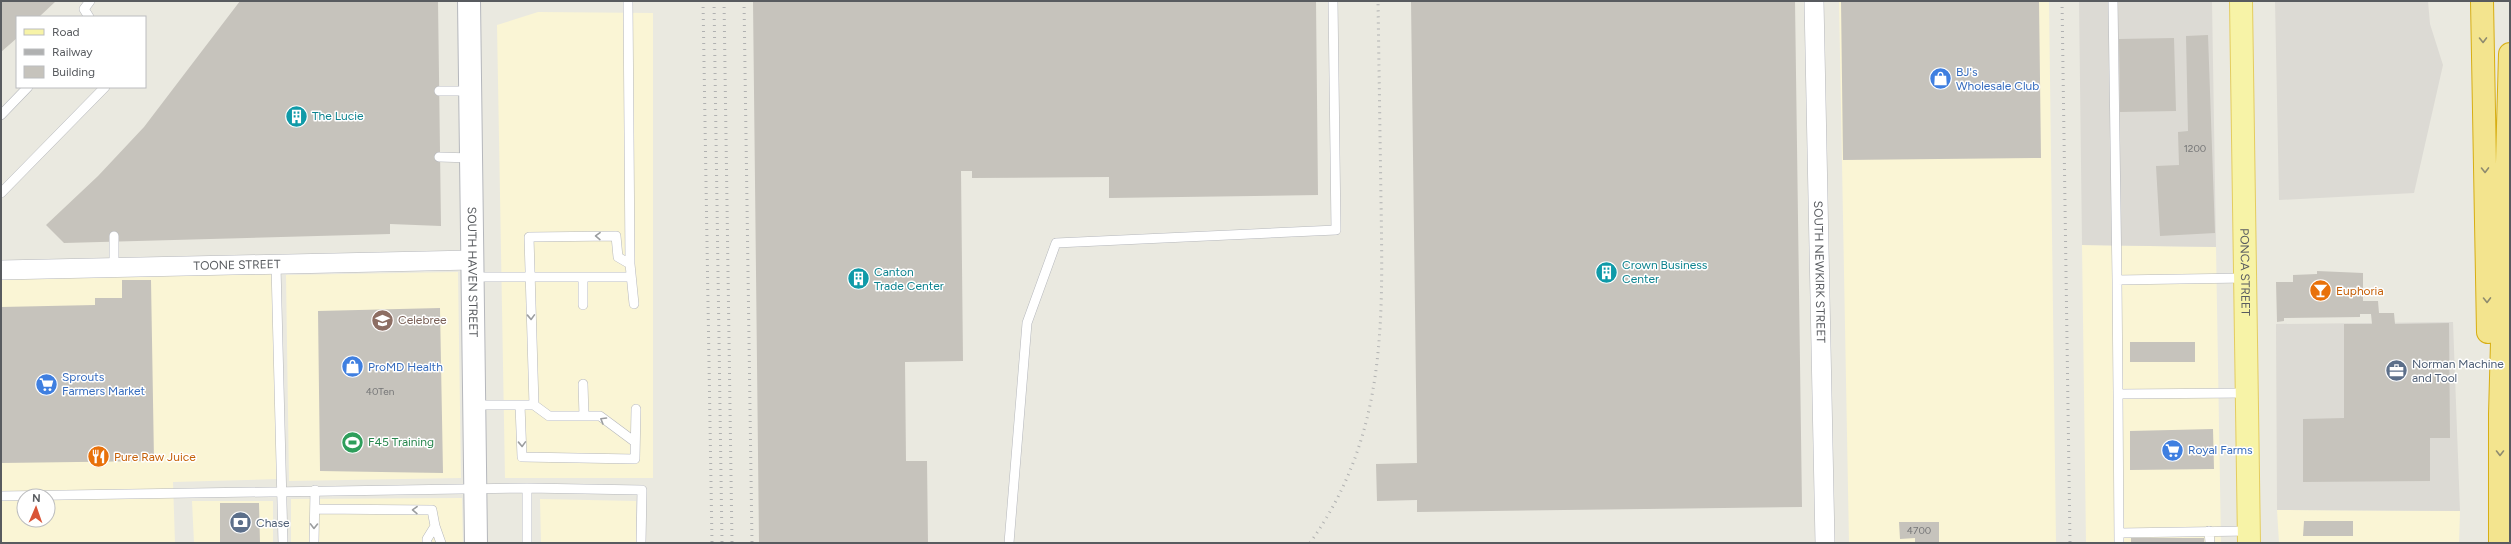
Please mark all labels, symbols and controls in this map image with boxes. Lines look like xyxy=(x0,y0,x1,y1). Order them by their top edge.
legend xyxy=(16,16,146,88)
text: Road xyxy=(52,25,80,39)
one-way arrow xyxy=(2479,37,2487,43)
text: Railway xyxy=(52,45,93,59)
text: Building xyxy=(52,65,95,79)
place label: BJ's Wholesale Club xyxy=(1956,65,2039,93)
shop icon: BJ's Wholesale Club xyxy=(1928,66,1954,92)
building icon: The Lucie xyxy=(283,103,309,129)
place label: The Lucie xyxy=(312,109,364,123)
house number: 1200 xyxy=(2184,142,2206,155)
one-way arrow xyxy=(2481,167,2490,173)
street label: SOUTH NEWKIRK STREET xyxy=(1811,201,1828,344)
street label: SOUTH HAVEN STREET xyxy=(465,207,480,338)
street label: PONCA STREET xyxy=(2237,228,2253,316)
one-way arrow xyxy=(595,232,601,240)
street label: TOONE STREET xyxy=(193,257,281,273)
place label: Crown Business Center xyxy=(1622,258,1708,286)
building icon: Crown Business Center xyxy=(1594,259,1620,285)
place label: Canton Trade Center xyxy=(874,265,944,293)
building icon: Canton Trade Center xyxy=(846,266,872,292)
bar icon: Euphoria xyxy=(2307,278,2333,304)
place label: Euphoria xyxy=(2336,284,2384,298)
one-way arrow xyxy=(2483,297,2492,303)
school or university icon: Celebree xyxy=(369,307,395,333)
place label: Celebree xyxy=(398,313,447,327)
one-way arrow xyxy=(526,314,535,320)
shop icon: ProMD Health xyxy=(340,354,366,380)
place label: Norman Machine and Tool xyxy=(2412,357,2504,385)
office icon: Norman Machine and Tool xyxy=(2384,358,2410,384)
place label: ProMD Health xyxy=(368,360,443,374)
place label: Sprouts Farmers Market xyxy=(62,370,146,398)
supermarket icon: Sprouts Farmers Market xyxy=(33,371,59,397)
house number: 40Ten xyxy=(366,385,395,398)
one-way arrow xyxy=(601,417,608,424)
sports icon: F45 Training xyxy=(339,429,365,455)
place label: F45 Training xyxy=(368,435,434,449)
supermarket icon: Royal Farms xyxy=(2159,437,2185,463)
one-way arrow xyxy=(517,441,526,447)
place label: Royal Farms xyxy=(2188,443,2253,457)
restaurant icon: Pure Raw Juice xyxy=(85,444,111,470)
place label: Pure Raw Juice xyxy=(114,450,196,464)
one-way arrow xyxy=(2496,450,2504,456)
north arrow xyxy=(16,488,56,528)
text: N xyxy=(32,492,41,505)
one-way arrow xyxy=(412,506,418,514)
bank icon: Chase xyxy=(227,510,253,536)
place label: Chase xyxy=(256,516,290,530)
one-way arrow xyxy=(310,523,318,529)
house number: 4700 xyxy=(1907,524,1931,537)

